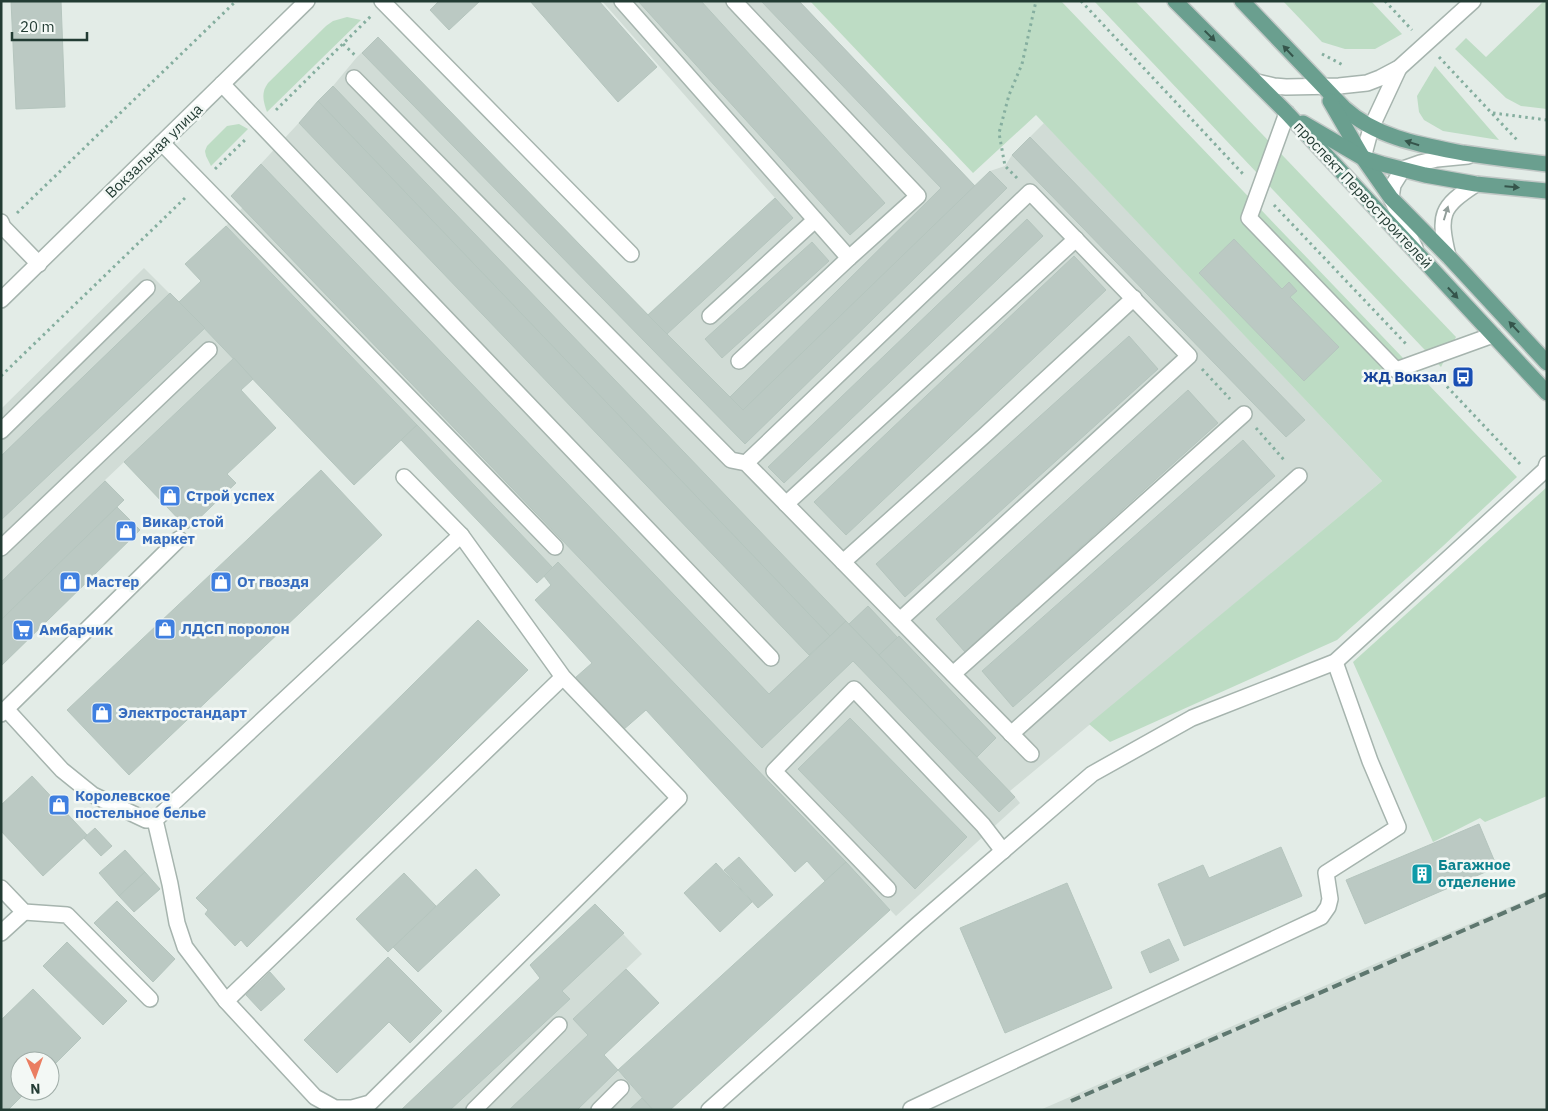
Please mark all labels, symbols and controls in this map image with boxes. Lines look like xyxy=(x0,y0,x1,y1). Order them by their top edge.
scale bar xyxy=(12,10,88,42)
text: 20 m xyxy=(20,17,55,36)
one-way arrow xyxy=(1203,29,1215,41)
one-way arrow xyxy=(1282,45,1294,57)
street label: Вокзальная улица xyxy=(101,99,206,202)
street label: проспект Первостроителей xyxy=(1290,117,1437,272)
one-way arrow xyxy=(1405,138,1420,146)
one-way arrow xyxy=(1504,183,1520,191)
one-way arrow xyxy=(1443,205,1451,220)
one-way arrow xyxy=(1447,287,1459,299)
one-way arrow xyxy=(1508,322,1520,334)
bus stop icon: ЖД Вокзал xyxy=(1451,365,1475,389)
place label: ЖД Вокзал xyxy=(1363,367,1447,386)
shop icon: Строй успех xyxy=(158,484,182,508)
place label: Строй успех xyxy=(186,486,275,505)
place label: Викар стой маркет xyxy=(142,512,224,548)
shop icon: Викар стой маркет xyxy=(114,519,138,543)
shop icon: Мастер xyxy=(58,570,82,594)
shop icon: От гвоздя xyxy=(209,570,233,594)
place label: Мастер xyxy=(86,572,139,591)
place label: От гвоздя xyxy=(237,572,309,591)
shop icon: ЛДСП поролон xyxy=(153,617,177,641)
supermarket icon: Амбарчик xyxy=(11,618,35,642)
place label: ЛДСП поролон xyxy=(181,619,290,638)
place label: Амбарчик xyxy=(39,620,113,639)
shop icon: Электростандарт xyxy=(90,701,114,725)
place label: Электростандарт xyxy=(118,703,248,722)
place label: Королевское постельное белье xyxy=(75,786,206,822)
shop icon: Королевское постельное белье xyxy=(47,793,71,817)
place label: Багажное отделение xyxy=(1438,855,1516,891)
building icon: Багажное отделение xyxy=(1410,862,1434,886)
north arrow xyxy=(10,1051,60,1101)
text: N xyxy=(30,1080,41,1098)

